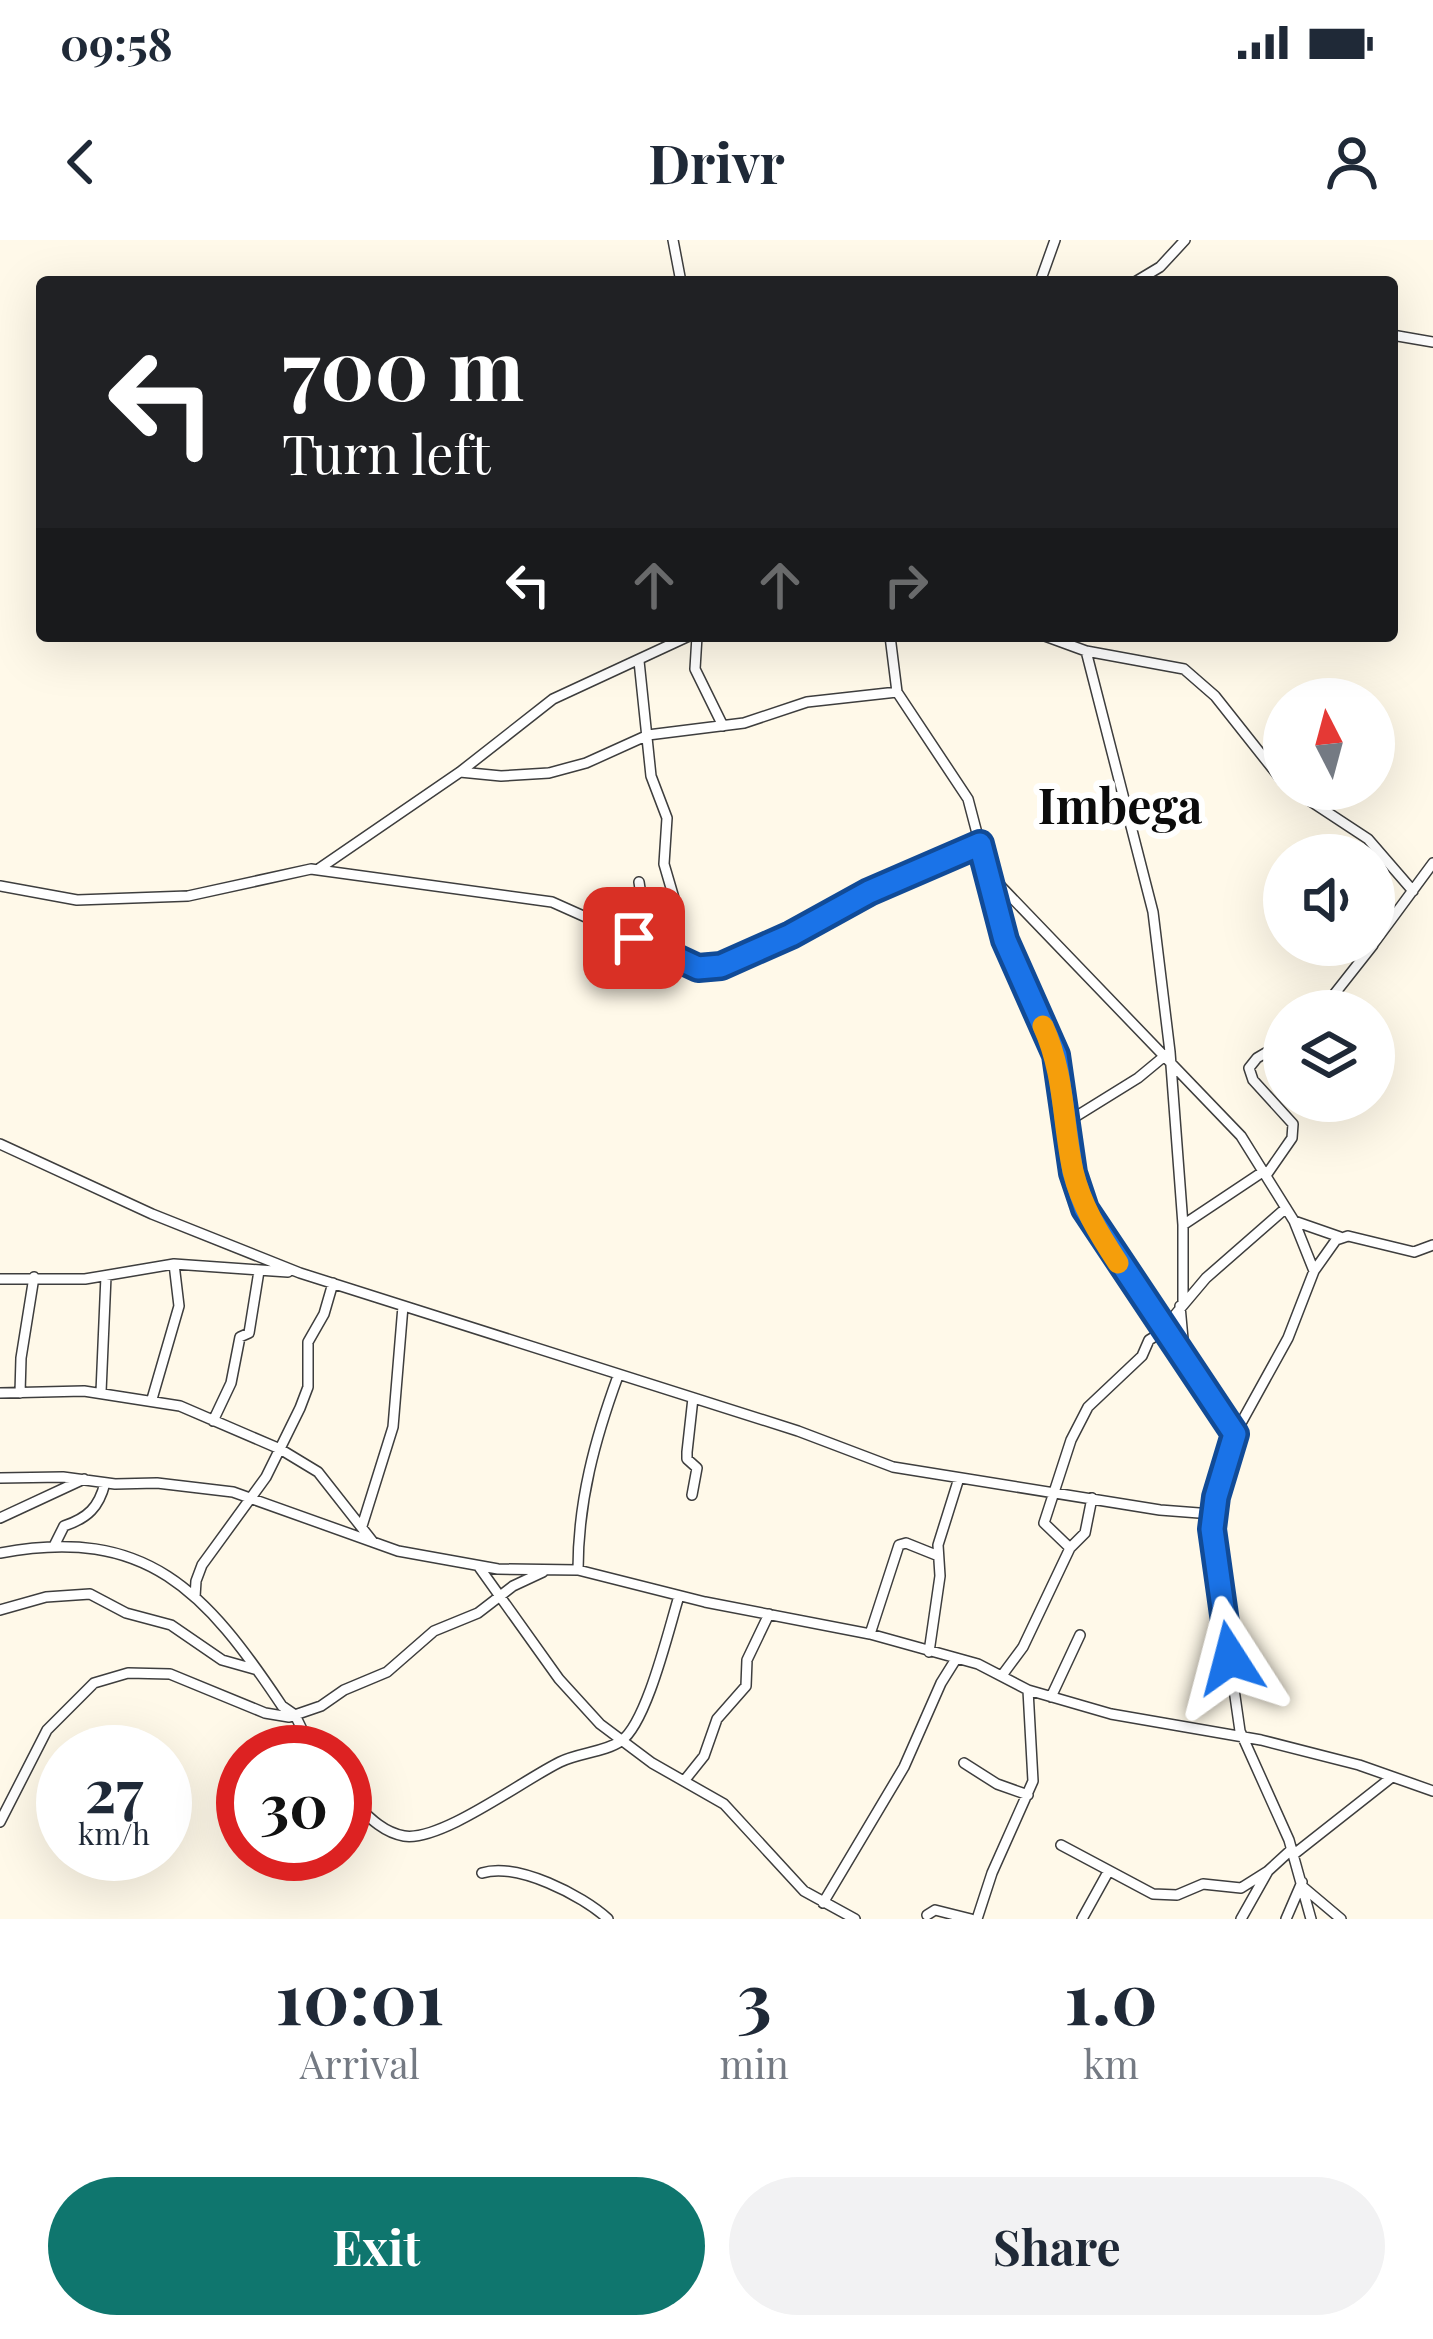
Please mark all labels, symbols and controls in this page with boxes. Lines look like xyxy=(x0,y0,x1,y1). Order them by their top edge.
text: 09:58 xyxy=(60,12,173,72)
text: Drivr xyxy=(648,126,785,198)
icon: back xyxy=(48,129,114,195)
icon: person xyxy=(1319,129,1385,195)
text: 700 m xyxy=(282,310,524,422)
icon: left xyxy=(84,324,240,480)
text: Turn left xyxy=(282,417,491,489)
icon: left xyxy=(495,552,561,618)
icon: ahead xyxy=(621,552,687,618)
icon: ahead xyxy=(747,552,813,618)
icon: right xyxy=(873,552,939,618)
north arrow xyxy=(1263,678,1395,810)
map controls xyxy=(1263,678,1395,1122)
district label: Imbega xyxy=(1038,772,1202,836)
button: sound xyxy=(1263,834,1395,966)
pin xyxy=(583,887,685,989)
icon: arrive xyxy=(601,905,667,971)
button: layers xyxy=(1263,990,1395,1122)
position arrow xyxy=(1167,1595,1293,1721)
speed limit sign: 30 xyxy=(216,1725,372,1881)
text: 27 xyxy=(85,1748,143,1828)
text: km/h xyxy=(78,1813,150,1853)
text: 10:01 xyxy=(275,1947,444,2043)
text: 3 xyxy=(737,1947,772,2043)
text: 1.0 xyxy=(1064,1947,1158,2043)
text: Arrival xyxy=(300,2037,420,2089)
text: min xyxy=(720,2037,789,2089)
text: km xyxy=(1083,2037,1139,2089)
button: Exit xyxy=(48,2177,705,2315)
button: Share xyxy=(729,2177,1385,2315)

